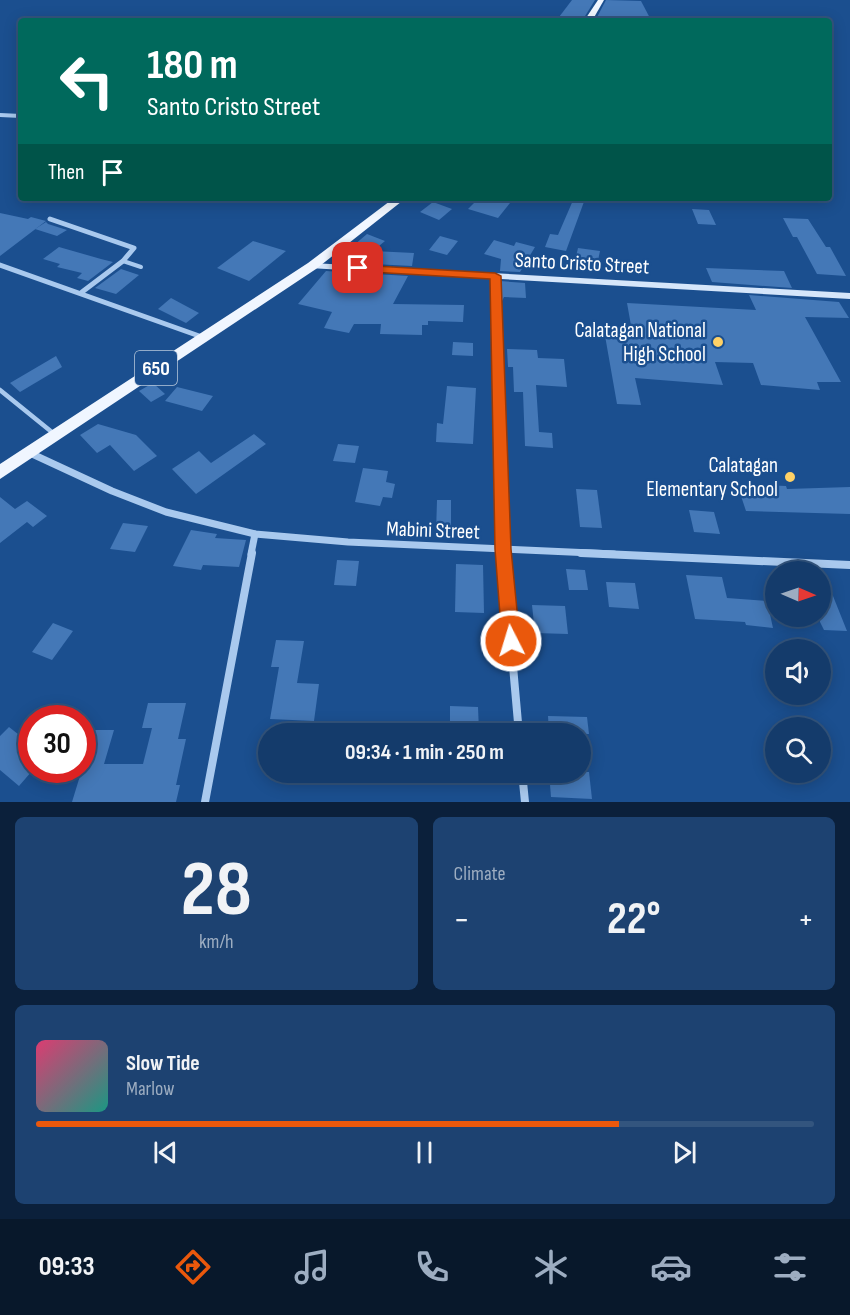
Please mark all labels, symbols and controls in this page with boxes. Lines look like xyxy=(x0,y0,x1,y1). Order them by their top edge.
text: 180 m xyxy=(147,40,238,91)
icon: left xyxy=(48,42,126,120)
text: Santo Cristo Street xyxy=(147,91,320,123)
icon: arrive xyxy=(96,156,129,189)
text: Then xyxy=(48,159,84,186)
pin xyxy=(332,242,383,293)
street label: Santo Cristo Street xyxy=(514,247,650,280)
icon: arrive xyxy=(341,251,374,284)
place label: Calatagan National High School xyxy=(574,318,706,367)
marker: Calatagan National High School xyxy=(711,335,725,349)
road number: 650 xyxy=(135,351,177,385)
place label: Calatagan Elementary School xyxy=(646,453,778,502)
marker: Calatagan Elementary School xyxy=(783,470,797,484)
street label: Mabini Street xyxy=(386,516,480,545)
north arrow xyxy=(765,561,831,627)
map controls xyxy=(765,561,831,783)
position arrow xyxy=(479,609,543,673)
button: sound xyxy=(765,639,831,705)
speed limit sign: 30 xyxy=(18,705,96,783)
button: search xyxy=(765,717,831,783)
text: 09:34 · 1 min · 250 m xyxy=(345,739,504,766)
text: 28 xyxy=(181,844,252,937)
text: Climate xyxy=(454,862,506,886)
text: 22° xyxy=(607,892,661,947)
text: − xyxy=(454,900,470,940)
text: + xyxy=(798,900,814,940)
text: km/h xyxy=(199,930,234,954)
text: Slow Tide xyxy=(126,1050,200,1077)
text: Marlow xyxy=(126,1077,174,1101)
icon: previous xyxy=(149,1136,182,1169)
icon: pause xyxy=(408,1136,441,1169)
icon: next xyxy=(668,1136,701,1169)
icon: directions xyxy=(172,1246,214,1288)
icon: music xyxy=(291,1246,333,1288)
icon: phone xyxy=(411,1246,453,1288)
icon: climate xyxy=(530,1246,572,1288)
icon: car xyxy=(650,1246,692,1288)
icon: filters xyxy=(769,1246,811,1288)
text: 09:33 xyxy=(39,1251,95,1283)

